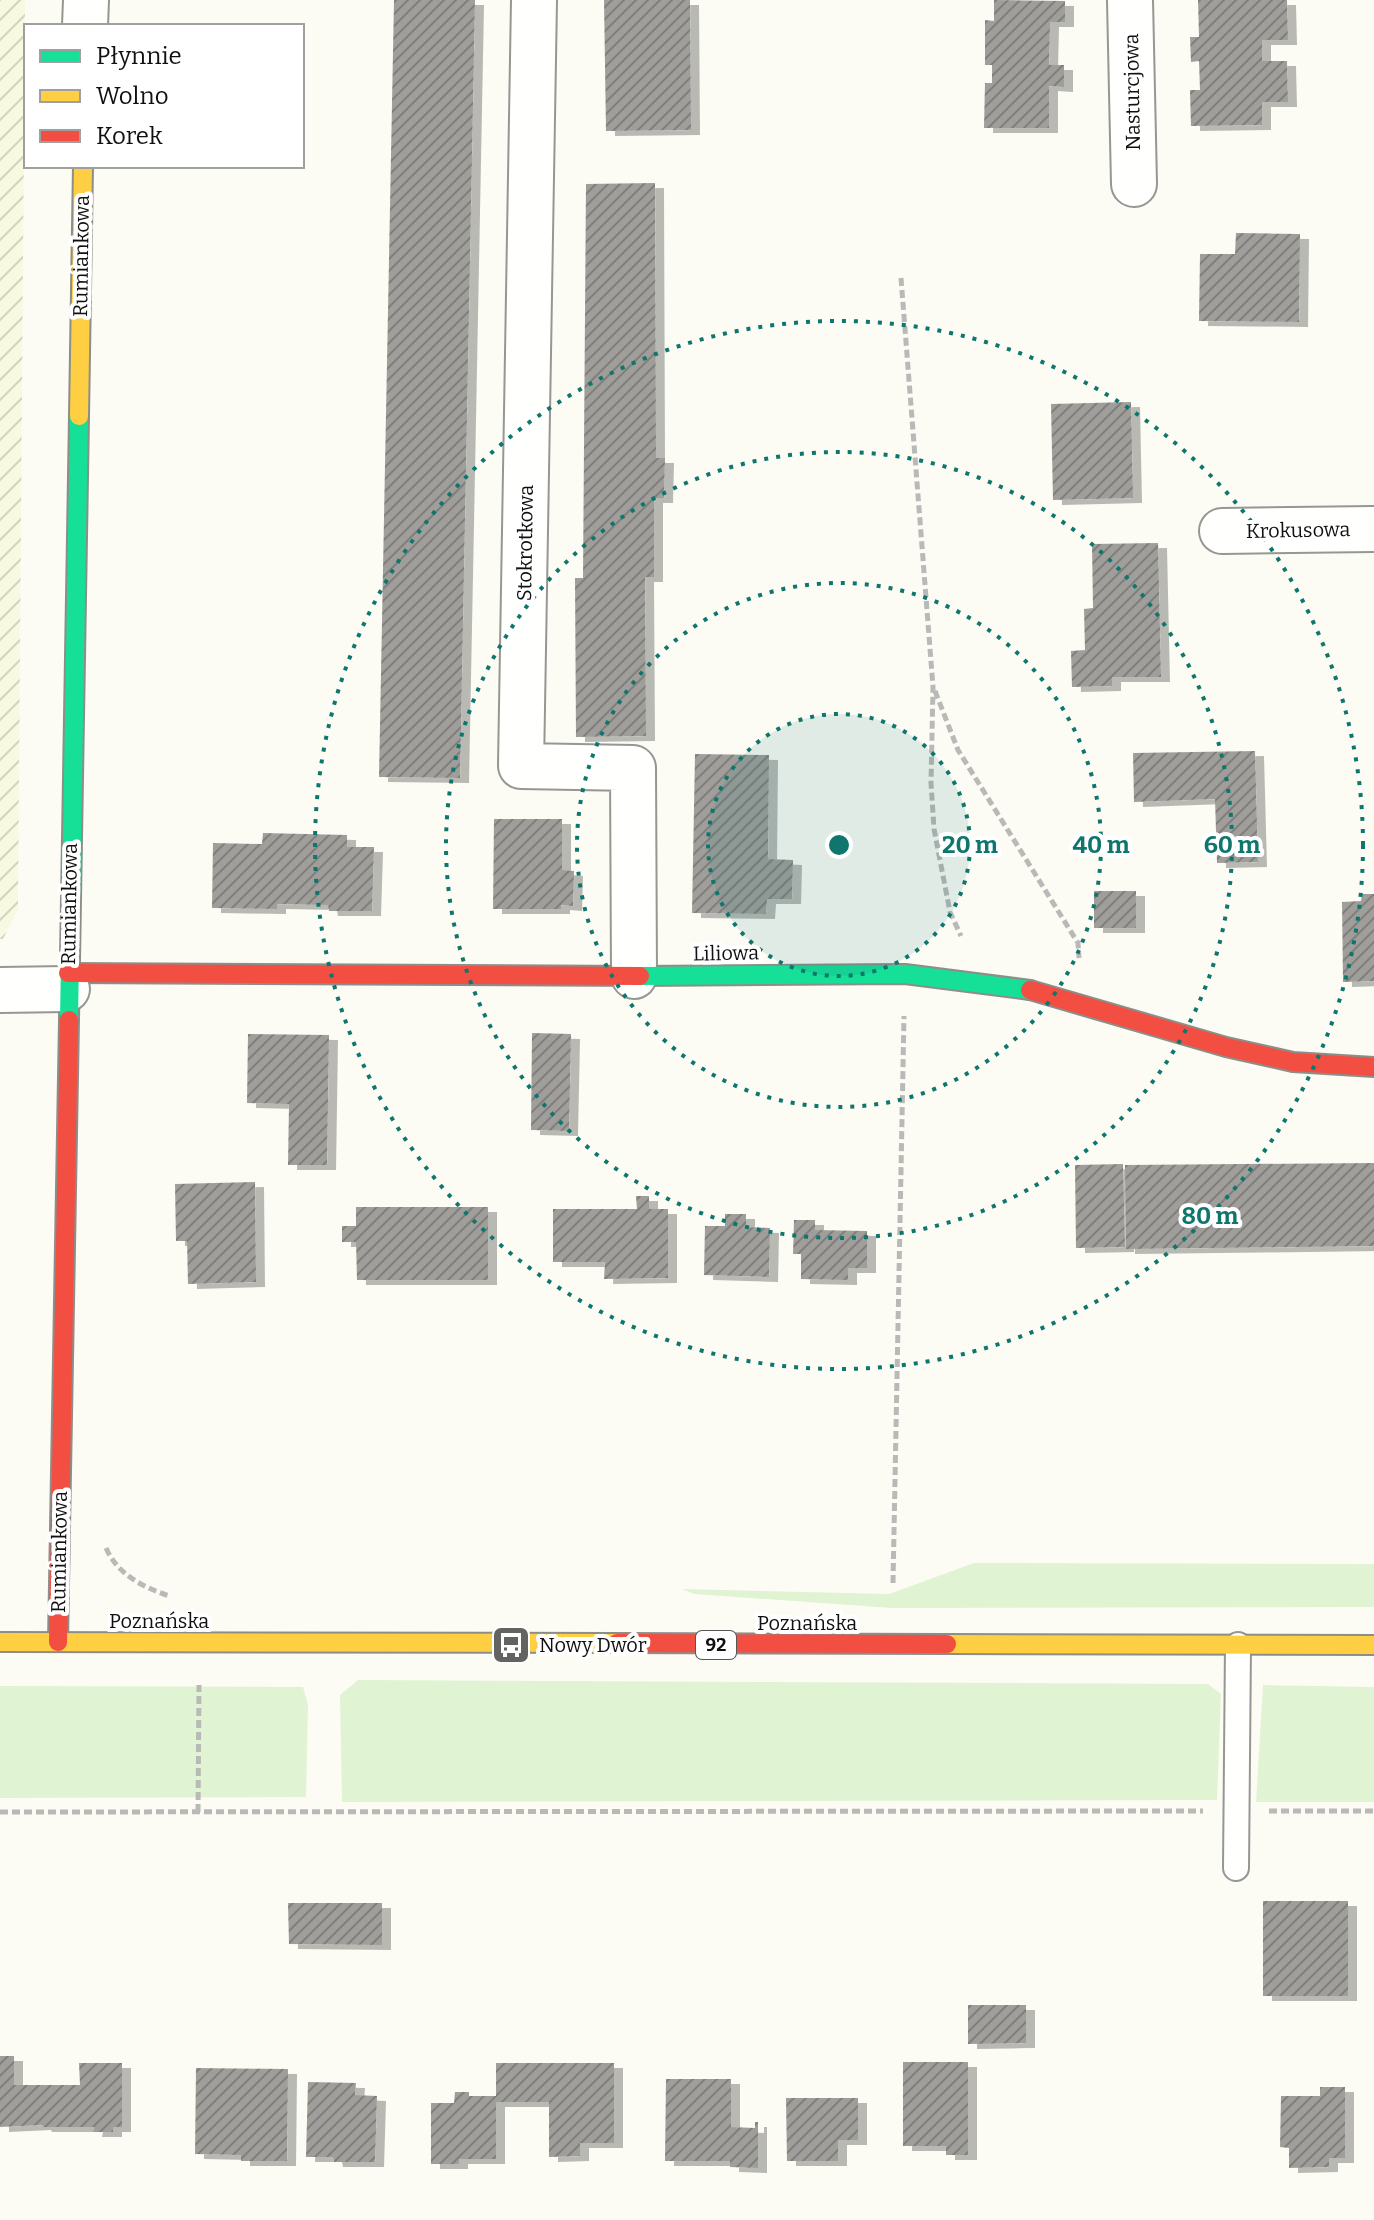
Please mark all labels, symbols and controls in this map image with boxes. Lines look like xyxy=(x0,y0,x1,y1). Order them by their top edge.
legend xyxy=(24,24,304,168)
street label: Nasturcjowa xyxy=(1119,33,1146,151)
text: Płynnie xyxy=(96,42,182,70)
text: Wolno xyxy=(96,82,169,110)
text: Korek xyxy=(96,122,163,150)
street label: Rumiankowa xyxy=(68,195,94,317)
street label: Stokrotkowa xyxy=(512,485,538,601)
street label: Krokusowa xyxy=(1246,517,1350,543)
centre of rings xyxy=(825,831,853,859)
text: 20 m xyxy=(942,831,998,859)
text: 40 m xyxy=(1072,831,1130,859)
text: 60 m xyxy=(1204,831,1260,859)
street label: Rumiankowa xyxy=(56,843,82,965)
street label: Liliowa xyxy=(693,940,759,966)
text: 80 m xyxy=(1182,1202,1239,1230)
street label: Rumiankowa xyxy=(46,1491,72,1613)
street label: Poznańska xyxy=(109,1609,209,1633)
street label: Poznańska xyxy=(757,1611,857,1635)
bus stop icon: Nowy Dwór xyxy=(490,1624,532,1666)
road number: 92 xyxy=(696,1631,736,1659)
place label: Nowy Dwór xyxy=(539,1633,647,1657)

